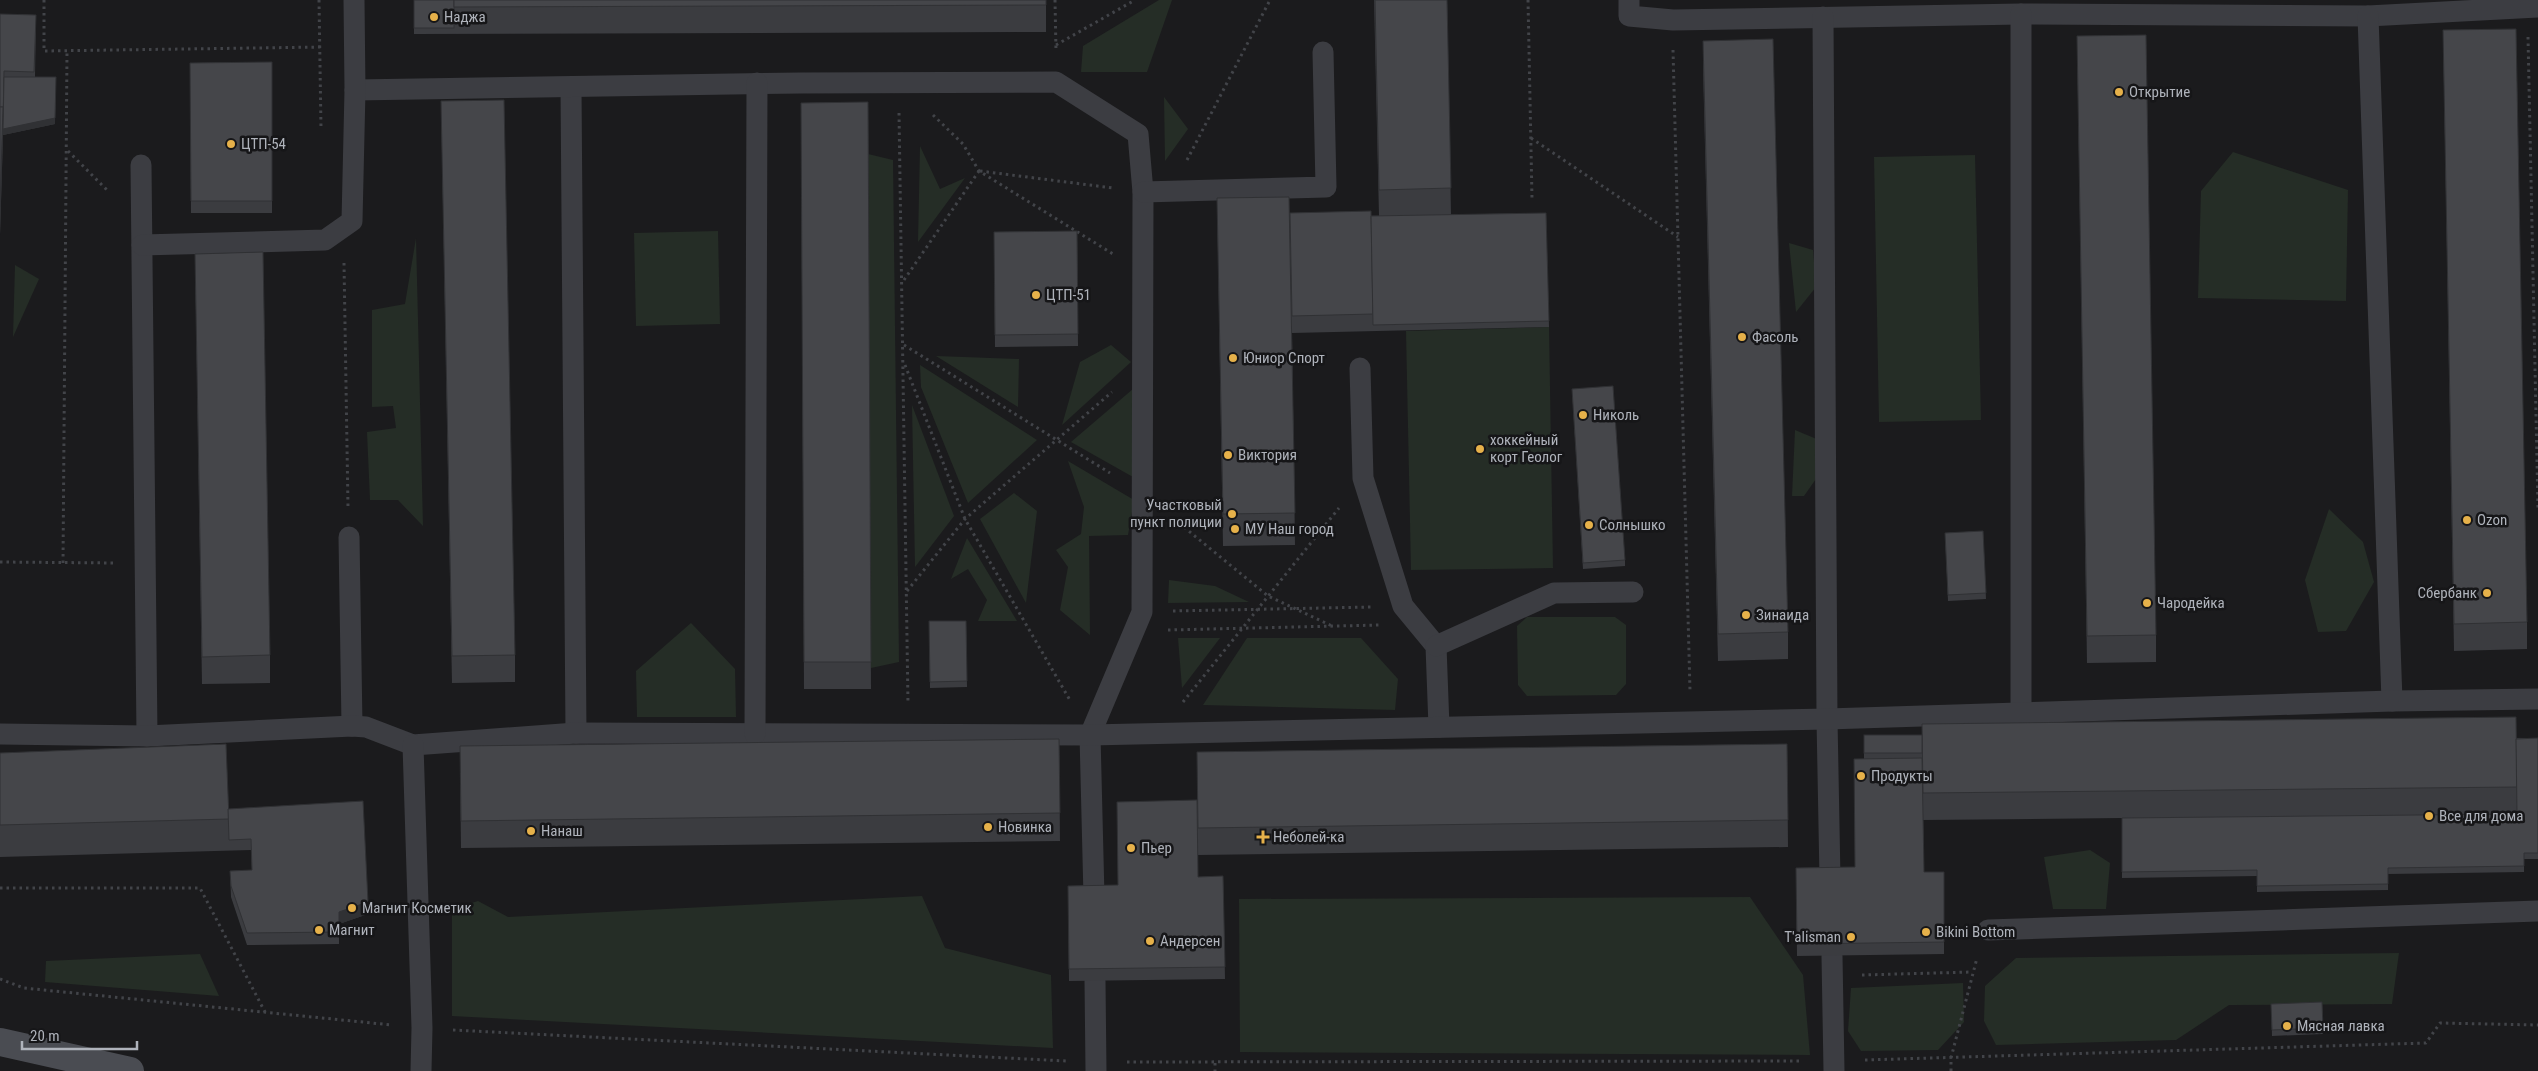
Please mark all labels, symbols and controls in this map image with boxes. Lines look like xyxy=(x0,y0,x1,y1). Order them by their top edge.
place label: Наджа xyxy=(444,8,486,26)
marker: Наджа xyxy=(428,11,440,23)
place label: Открытие xyxy=(2129,83,2190,101)
marker: Открытие xyxy=(2113,86,2125,98)
place label: ЦТП-54 xyxy=(241,135,286,153)
marker: ЦТП-54 xyxy=(225,138,237,150)
place label: ЦТП-51 xyxy=(1046,286,1091,304)
marker: ЦТП-51 xyxy=(1030,289,1042,301)
place label: Фасоль xyxy=(1752,328,1799,346)
marker: Фасоль xyxy=(1736,331,1748,343)
place label: Юниор Спорт xyxy=(1243,349,1325,367)
marker: Юниор Спорт xyxy=(1227,352,1239,364)
place label: Николь xyxy=(1593,406,1639,424)
marker: Николь xyxy=(1577,409,1589,421)
place label: хоккейный корт Геолог xyxy=(1490,431,1563,466)
marker: хоккейный корт Геолог xyxy=(1474,443,1486,455)
place label: Виктория xyxy=(1238,446,1297,464)
marker: Виктория xyxy=(1222,449,1234,461)
place label: Участковый пункт полиции xyxy=(1130,496,1222,531)
marker: Участковый пункт полиции xyxy=(1226,508,1238,520)
place label: Ozon xyxy=(2477,511,2507,529)
marker: Ozon xyxy=(2461,514,2473,526)
place label: Солнышко xyxy=(1599,516,1666,534)
marker: Солнышко xyxy=(1583,519,1595,531)
place label: МУ Наш город xyxy=(1245,520,1334,538)
marker: МУ Наш город xyxy=(1229,523,1241,535)
place label: Сбербанк xyxy=(2417,584,2477,602)
marker: Сбербанк xyxy=(2481,587,2493,599)
place label: Чародейка xyxy=(2157,594,2225,612)
marker: Чародейка xyxy=(2141,597,2153,609)
place label: Зинаида xyxy=(1756,606,1809,624)
marker: Зинаида xyxy=(1740,609,1752,621)
place label: Продукты xyxy=(1871,767,1933,785)
marker: Продукты xyxy=(1855,770,1867,782)
place label: Все для дома xyxy=(2439,807,2523,825)
marker: Все для дома xyxy=(2423,810,2435,822)
place label: Новинка xyxy=(998,818,1052,836)
marker: Новинка xyxy=(982,821,994,833)
place label: Нанаш xyxy=(541,822,583,840)
marker: Нанаш xyxy=(525,825,537,837)
place label: Неболей-ка xyxy=(1273,828,1344,846)
marker: Неболей-ка xyxy=(1257,831,1269,843)
place label: Пьер xyxy=(1141,839,1172,857)
marker: Пьер xyxy=(1125,842,1137,854)
place label: Магнит Косметик xyxy=(362,899,472,917)
marker: Магнит Косметик xyxy=(346,902,358,914)
place label: Магнит xyxy=(329,921,375,939)
place label: Bikini Bottom xyxy=(1936,923,2015,941)
marker: Магнит xyxy=(313,924,325,936)
marker: Bikini Bottom xyxy=(1920,926,1932,938)
place label: T'alisman xyxy=(1784,928,1841,946)
marker: T'alisman xyxy=(1845,931,1857,943)
place label: Андерсен xyxy=(1160,932,1220,950)
marker: Андерсен xyxy=(1144,935,1156,947)
place label: Мясная лавка xyxy=(2297,1017,2385,1035)
scale bar xyxy=(22,1018,138,1050)
marker: Мясная лавка xyxy=(2281,1020,2293,1032)
text: 20 m xyxy=(30,1027,60,1045)

